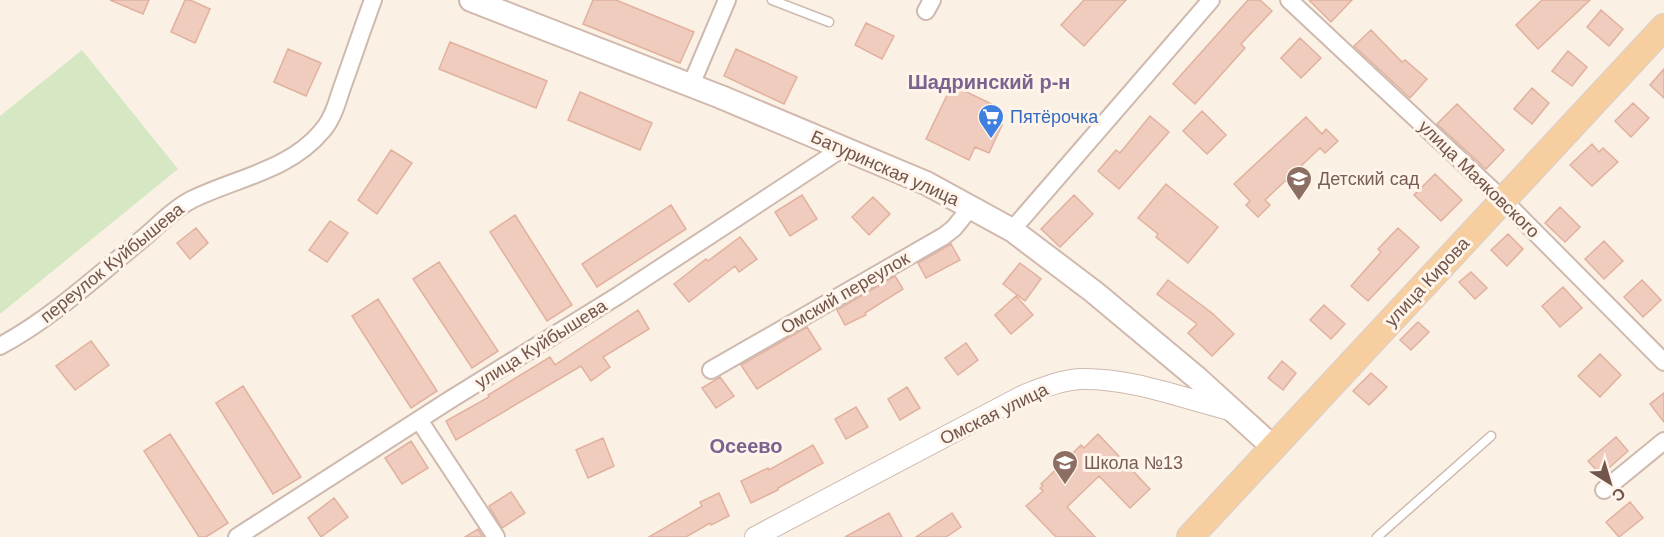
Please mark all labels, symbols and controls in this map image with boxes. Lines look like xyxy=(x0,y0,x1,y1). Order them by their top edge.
district label: Шадринский р-н xyxy=(908,71,1070,93)
supermarket icon: Пятёрочка xyxy=(976,102,1006,140)
place label: Пятёрочка xyxy=(1010,107,1099,127)
street label: улица Маяковского xyxy=(1414,116,1544,242)
street label: Батуринская улица xyxy=(808,126,963,210)
school or university icon: Детский сад xyxy=(1284,164,1314,202)
place label: Детский сад xyxy=(1318,169,1420,189)
street label: переулок Куйбышева xyxy=(36,198,188,327)
street label: улица Кирова xyxy=(1381,233,1474,331)
street label: Омский переулок xyxy=(777,248,913,338)
street label: улица Куйбышева xyxy=(472,295,611,393)
street label: Омская улица xyxy=(937,379,1052,449)
district label: Осеево xyxy=(709,435,783,457)
school or university icon: Школа №13 xyxy=(1050,448,1080,486)
place label: Школа №13 xyxy=(1084,453,1183,473)
north arrow xyxy=(1580,453,1640,513)
text: С xyxy=(1609,484,1628,505)

